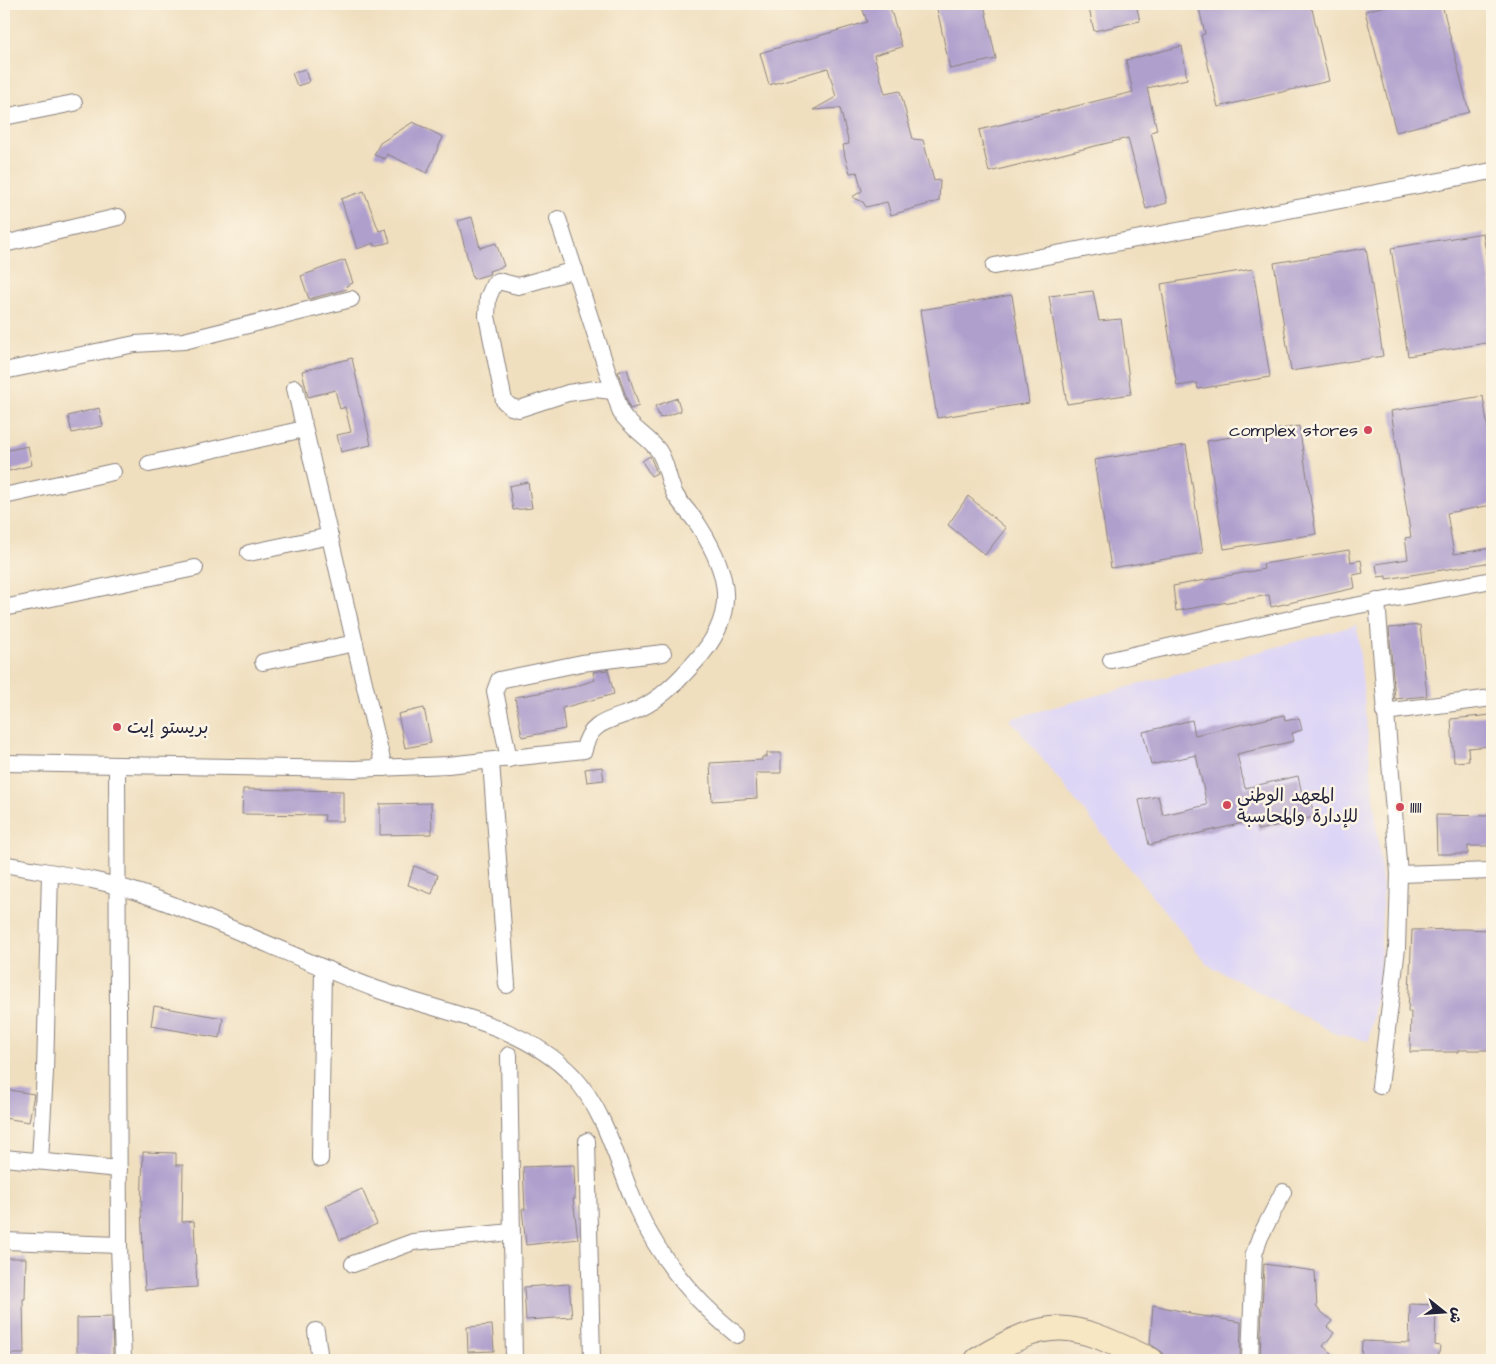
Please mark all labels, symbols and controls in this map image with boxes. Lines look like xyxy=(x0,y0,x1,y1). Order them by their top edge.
place label: complex stores xyxy=(1229,418,1358,443)
marker: complex stores xyxy=(1362,424,1374,436)
place label: بريستو إيت xyxy=(127,715,209,740)
marker: بريستو إيت xyxy=(111,721,123,733)
place label: المعهد الوطني للإدارة والمحاسبة xyxy=(1237,783,1358,829)
place label: 11111 xyxy=(1410,795,1422,820)
marker: المعهد الوطني للإدارة والمحاسبة xyxy=(1221,799,1233,811)
marker: 11111 xyxy=(1394,801,1406,813)
north arrow xyxy=(1418,1286,1468,1336)
text: ش xyxy=(1444,1305,1467,1326)

